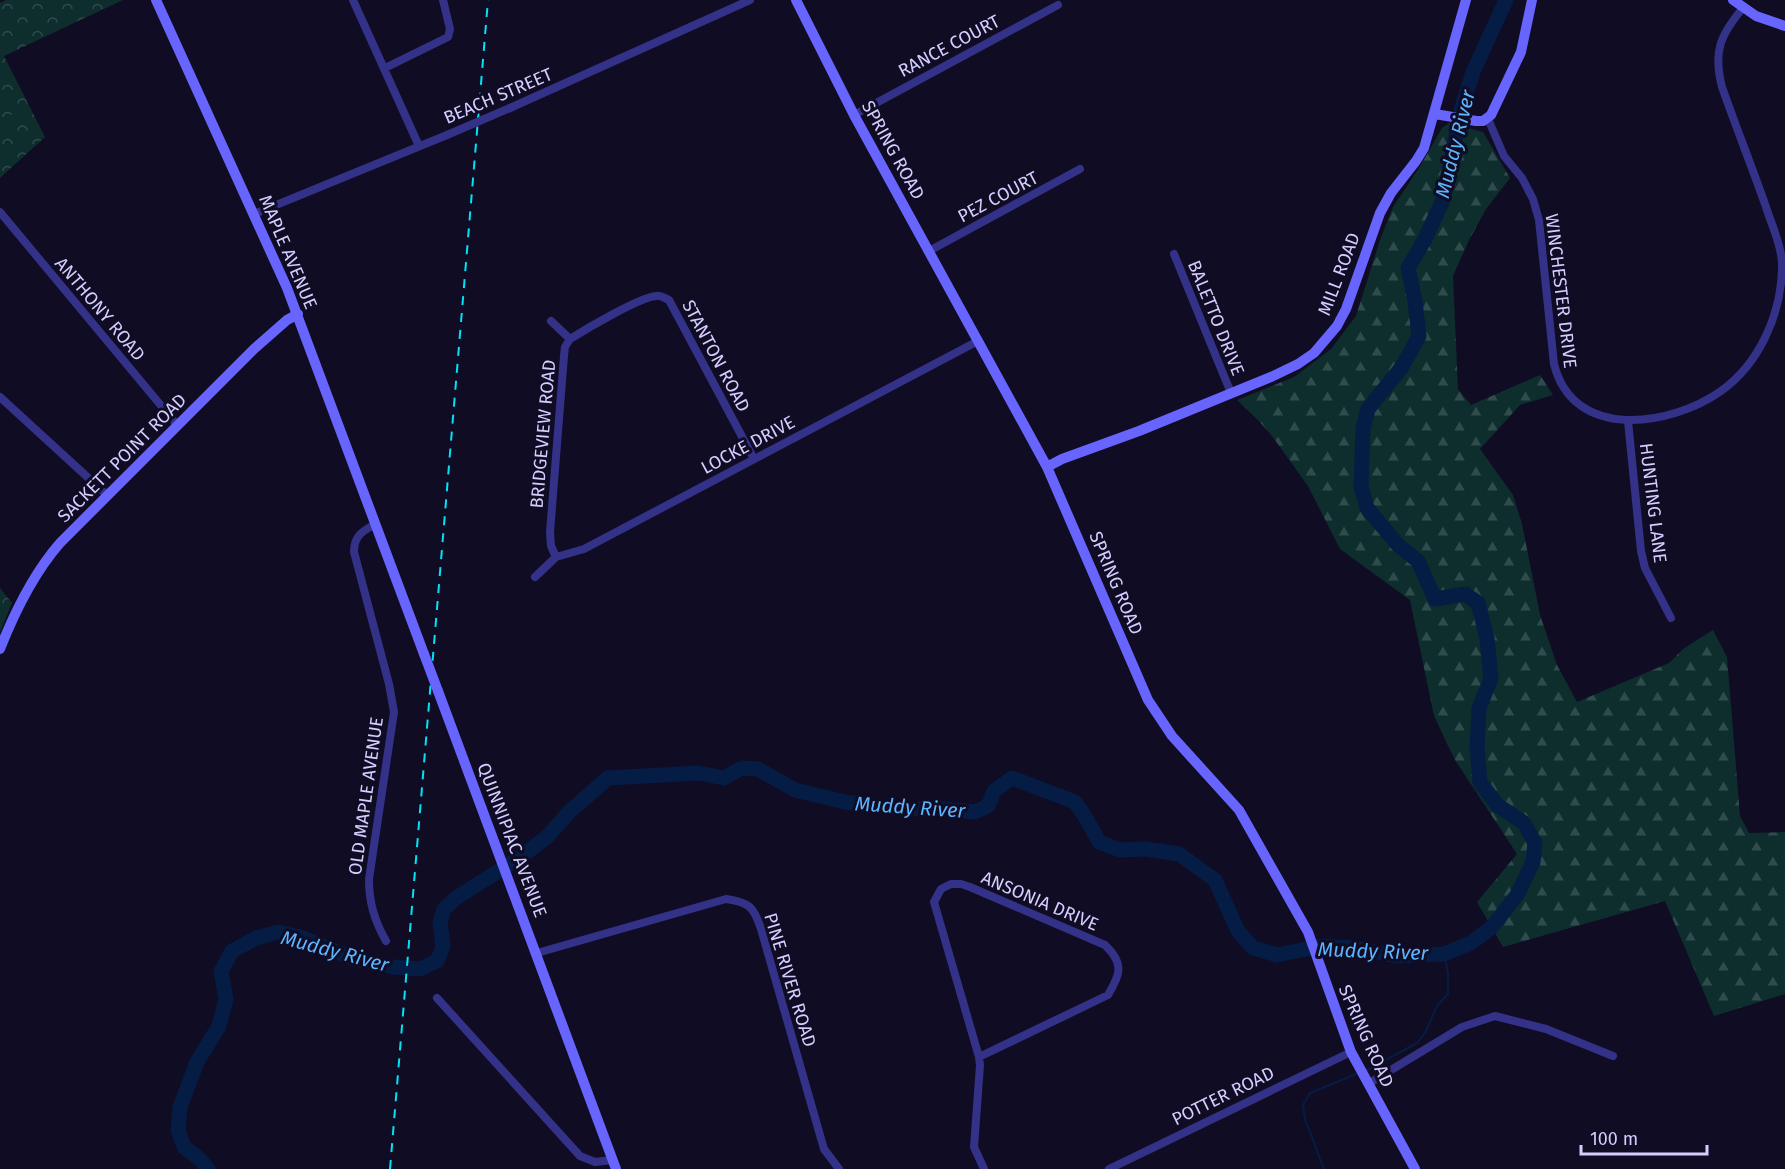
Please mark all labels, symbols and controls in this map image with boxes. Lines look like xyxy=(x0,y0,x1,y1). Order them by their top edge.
street label: RANCE COURT xyxy=(894,10,1004,82)
street label: BEACH STREET xyxy=(440,63,556,129)
water label: Muddy River xyxy=(1430,86,1480,201)
street label: SPRING ROAD xyxy=(857,97,929,203)
street label: PEZ COURT xyxy=(954,166,1043,227)
street label: MAPLE AVENUE xyxy=(254,192,322,312)
street label: WINCHESTER DRIVE xyxy=(1541,212,1581,370)
street label: MILL ROAD xyxy=(1313,229,1365,319)
street label: ANTHONY ROAD xyxy=(50,253,150,365)
street label: BALETTO DRIVE xyxy=(1183,257,1249,379)
street label: STANTON ROAD xyxy=(677,296,755,416)
street label: BRIDGEVIEW ROAD xyxy=(526,359,560,509)
street label: SACKETT POINT ROAD xyxy=(53,389,191,527)
street label: LOCKE DRIVE xyxy=(697,411,799,479)
street label: HUNTING LANE xyxy=(1635,442,1671,564)
street label: SPRING ROAD xyxy=(1084,528,1148,638)
street label: OLD MAPLE AVENUE xyxy=(344,716,388,876)
street label: QUINNIPIAC AVENUE xyxy=(472,760,552,920)
water label: Muddy River xyxy=(854,791,967,823)
street label: ANSONIA DRIVE xyxy=(978,866,1102,936)
street label: PINE RIVER ROAD xyxy=(759,910,821,1050)
water label: Muddy River xyxy=(279,925,393,977)
water label: Muddy River xyxy=(1317,937,1430,965)
street label: SPRING ROAD xyxy=(1334,981,1398,1091)
street label: POTTER ROAD xyxy=(1168,1062,1278,1130)
scale bar xyxy=(1581,1118,1707,1156)
text: 100 m xyxy=(1590,1128,1638,1150)

